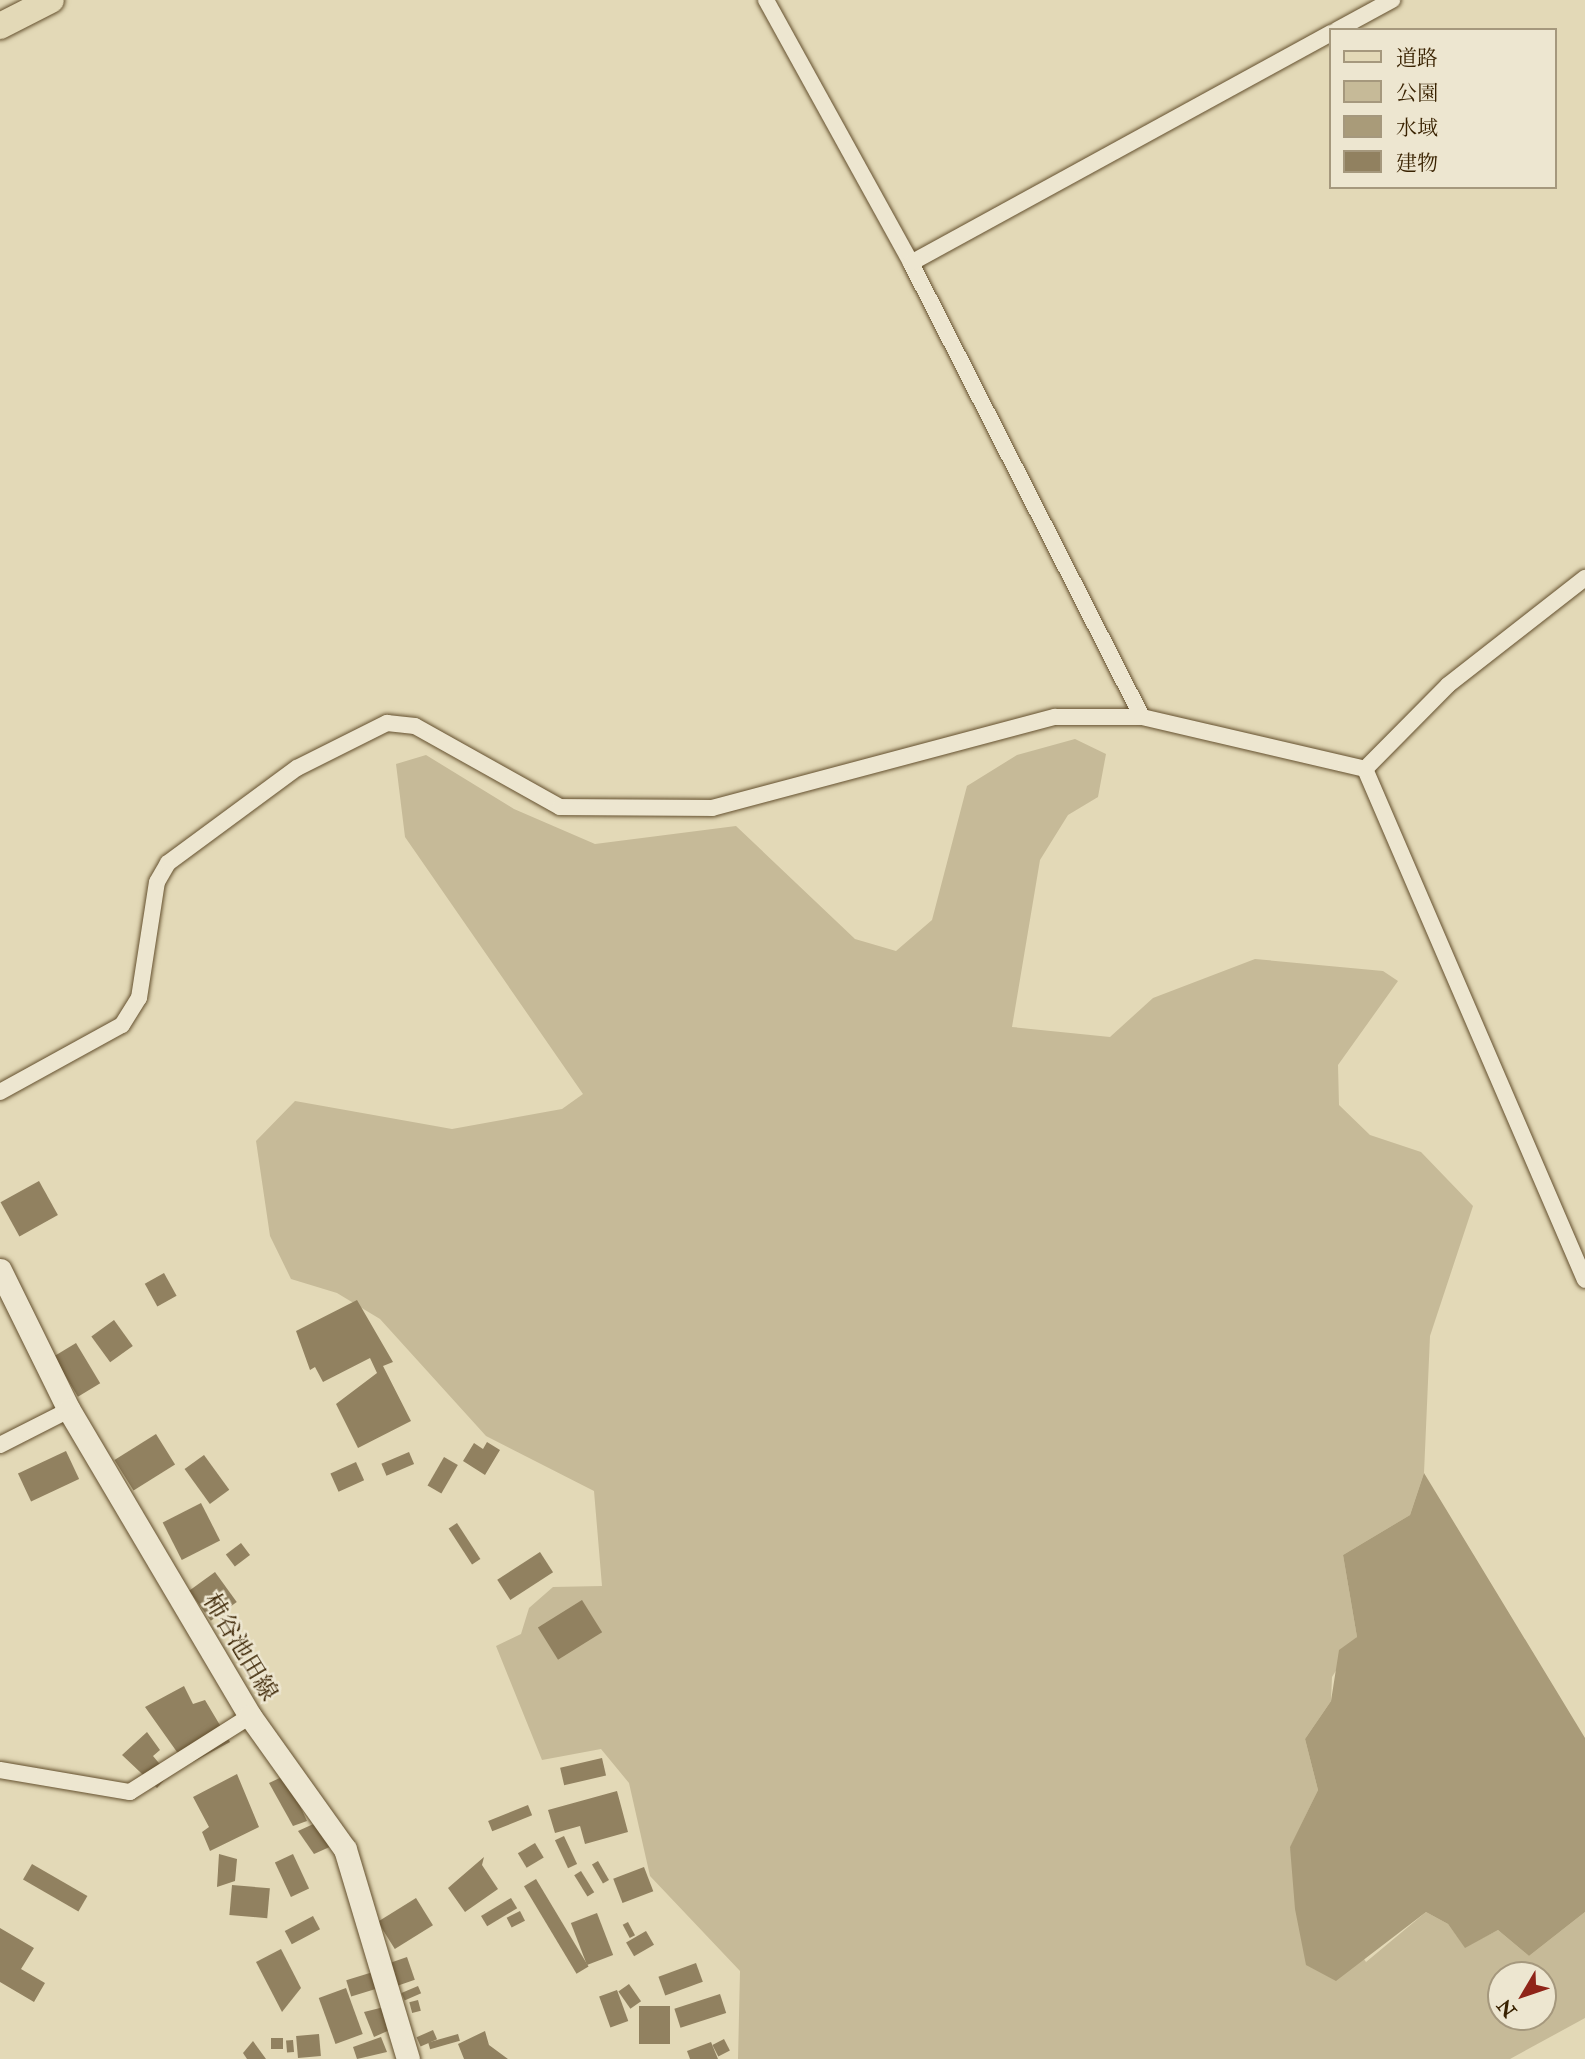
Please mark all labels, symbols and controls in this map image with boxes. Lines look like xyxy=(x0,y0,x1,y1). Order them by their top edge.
legend xyxy=(1330,28,1557,189)
text: 道路 xyxy=(1396,45,1438,72)
text: 公園 xyxy=(1396,80,1438,107)
text: 水域 xyxy=(1396,115,1438,142)
text: 建物 xyxy=(1396,150,1438,177)
street label: 柿谷池田線 xyxy=(197,1588,283,1706)
north arrow xyxy=(1487,1961,1557,2031)
text: N xyxy=(1493,1994,1522,2022)

